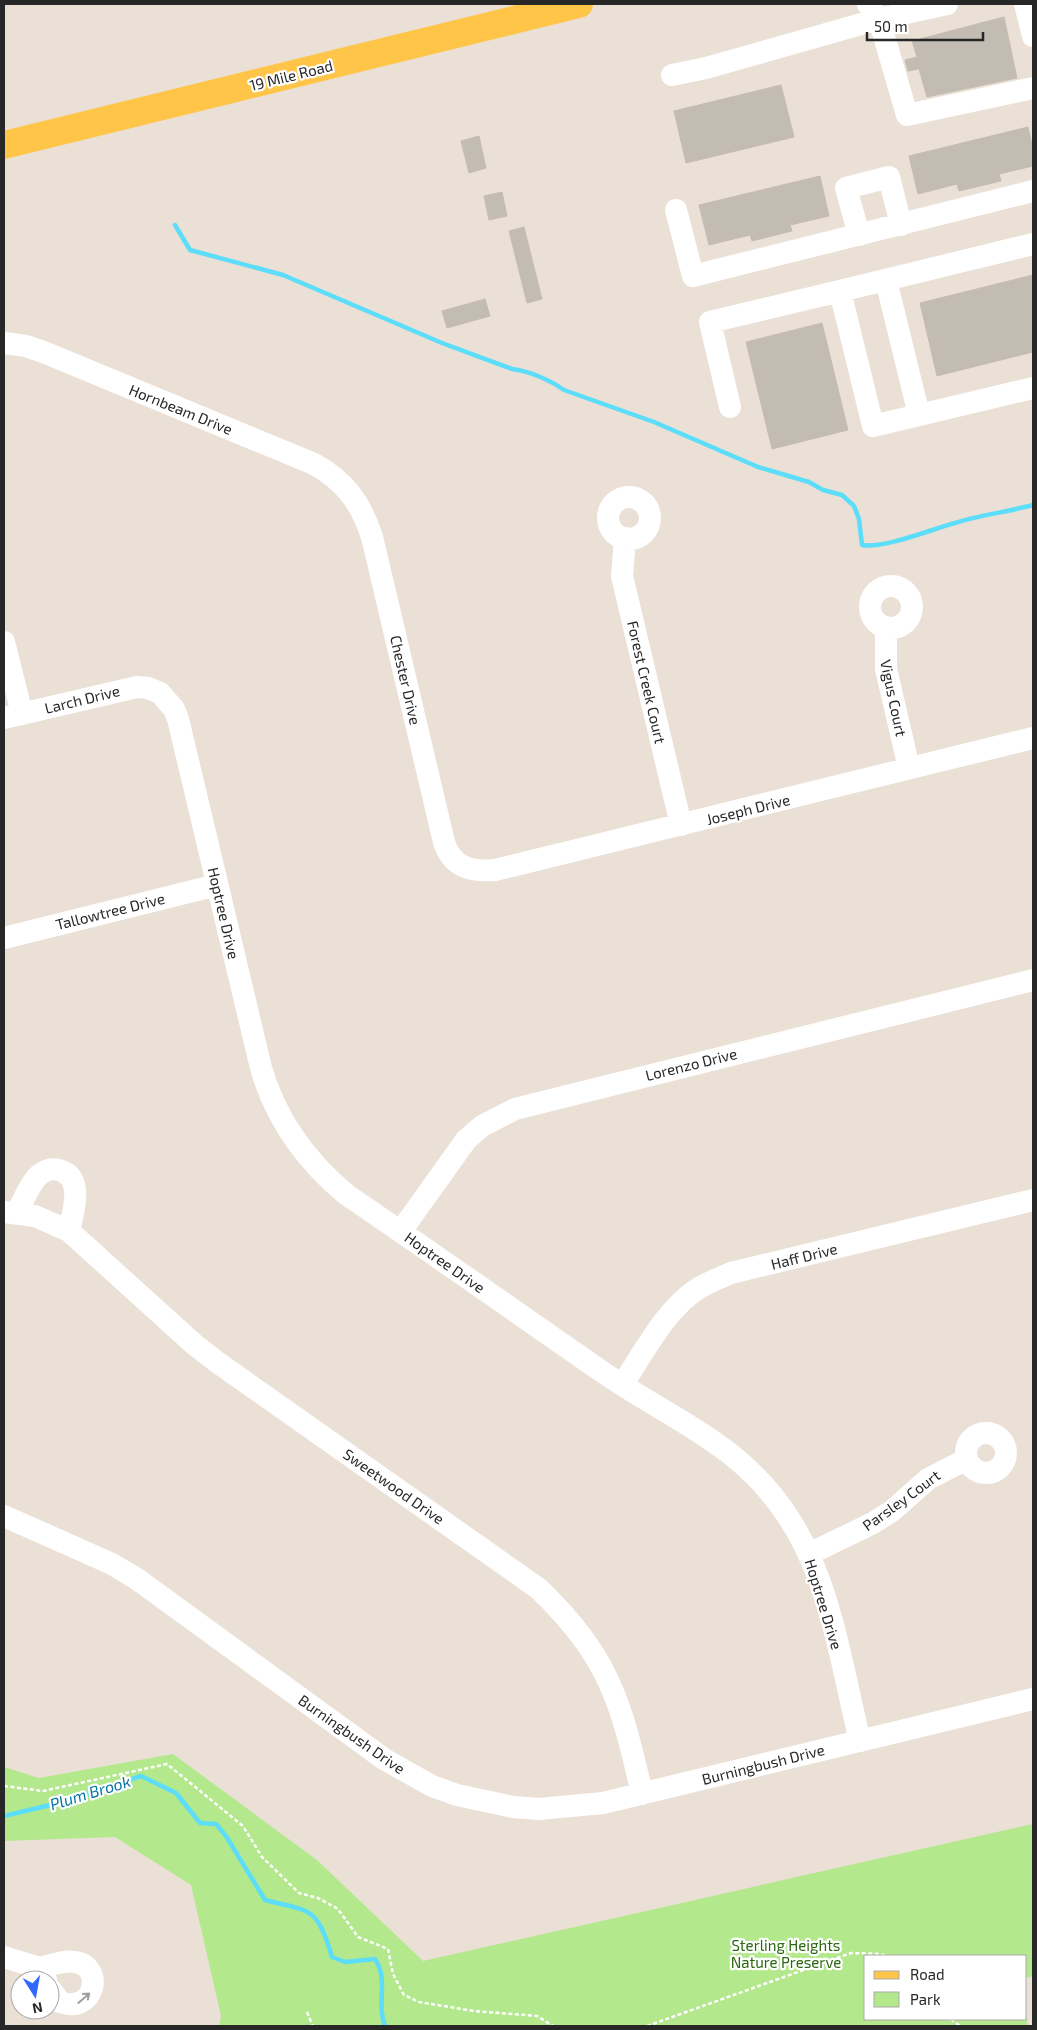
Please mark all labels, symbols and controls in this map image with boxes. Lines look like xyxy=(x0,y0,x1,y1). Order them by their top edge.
scale bar xyxy=(867,10,983,42)
text: 50 m xyxy=(874,17,908,35)
street label: 19 Mile Road xyxy=(248,56,334,94)
street label: Hornbeam Drive xyxy=(127,380,235,438)
street label: Forest Creek Court xyxy=(624,619,670,745)
street label: Chester Drive xyxy=(387,633,425,727)
street label: Vigus Court xyxy=(877,658,911,738)
street label: Larch Drive xyxy=(43,681,121,717)
street label: Joseph Drive xyxy=(704,790,792,828)
street label: Hoptree Drive xyxy=(205,865,243,961)
street label: Tallowtree Drive xyxy=(54,889,166,933)
street label: Lorenzo Drive xyxy=(643,1044,739,1084)
street label: Hoptree Drive xyxy=(401,1228,489,1296)
street label: Haff Drive xyxy=(769,1239,839,1273)
street label: Sweetwood Drive xyxy=(340,1444,448,1528)
street label: Parsley Court xyxy=(859,1466,943,1534)
street label: Hoptree Drive xyxy=(802,1557,846,1651)
street label: Burningbush Drive xyxy=(295,1691,409,1777)
street label: Burningbush Drive xyxy=(700,1740,826,1788)
water label: Plum Brook xyxy=(47,1771,133,1813)
park label: Sterling Heights Nature Preserve xyxy=(731,1936,841,1971)
legend xyxy=(864,1955,1027,2020)
text: Road xyxy=(910,1965,945,1983)
north arrow xyxy=(10,1970,60,2020)
text: Park xyxy=(910,1990,941,2008)
one-way arrow xyxy=(78,1992,91,2004)
text: N xyxy=(31,1999,44,2018)

